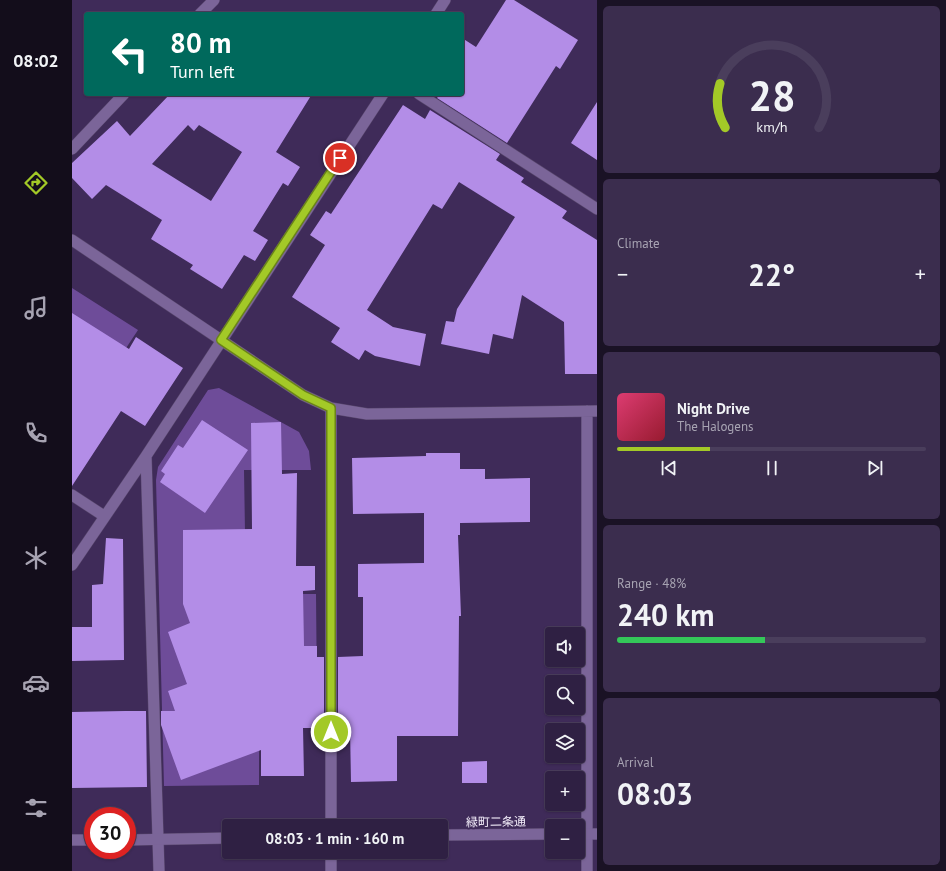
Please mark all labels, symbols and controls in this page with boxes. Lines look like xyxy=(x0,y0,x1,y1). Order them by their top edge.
text: 80 m xyxy=(170,24,231,61)
icon: left xyxy=(104,28,156,80)
text: 08:02 xyxy=(13,49,59,72)
text: Turn left xyxy=(170,60,235,83)
text: 28 xyxy=(748,68,795,121)
text: km/h xyxy=(756,116,787,135)
pin xyxy=(323,141,357,175)
icon: arrive xyxy=(329,147,351,169)
icon: directions xyxy=(22,169,50,197)
text: Climate xyxy=(617,235,660,252)
text: 22° xyxy=(748,255,795,294)
text: − xyxy=(617,260,628,288)
text: + xyxy=(915,260,926,288)
icon: music xyxy=(22,294,50,322)
text: Night Drive xyxy=(677,399,750,418)
text: The Halogens xyxy=(677,418,754,435)
icon: phone xyxy=(22,419,50,447)
icon: previous xyxy=(658,457,680,479)
icon: pause xyxy=(761,457,783,479)
icon: next xyxy=(864,457,886,479)
icon: climate xyxy=(22,544,50,572)
text: Range · 48% xyxy=(617,575,686,592)
text: 240 km xyxy=(617,595,715,634)
map controls xyxy=(545,627,585,859)
button: sound xyxy=(545,627,585,667)
icon: car xyxy=(22,669,50,697)
button: search xyxy=(545,675,585,715)
position arrow xyxy=(310,711,352,753)
button: layers xyxy=(545,723,585,763)
text: Arrival xyxy=(617,754,653,771)
button: + xyxy=(545,771,585,811)
text: 08:03 xyxy=(617,774,693,813)
icon: filters xyxy=(22,794,50,822)
speed limit sign: 30 xyxy=(84,807,136,859)
street label: 緑町二条通 xyxy=(466,813,526,830)
button: − xyxy=(545,819,585,859)
text: 08:03 · 1 min · 160 m xyxy=(266,829,404,848)

